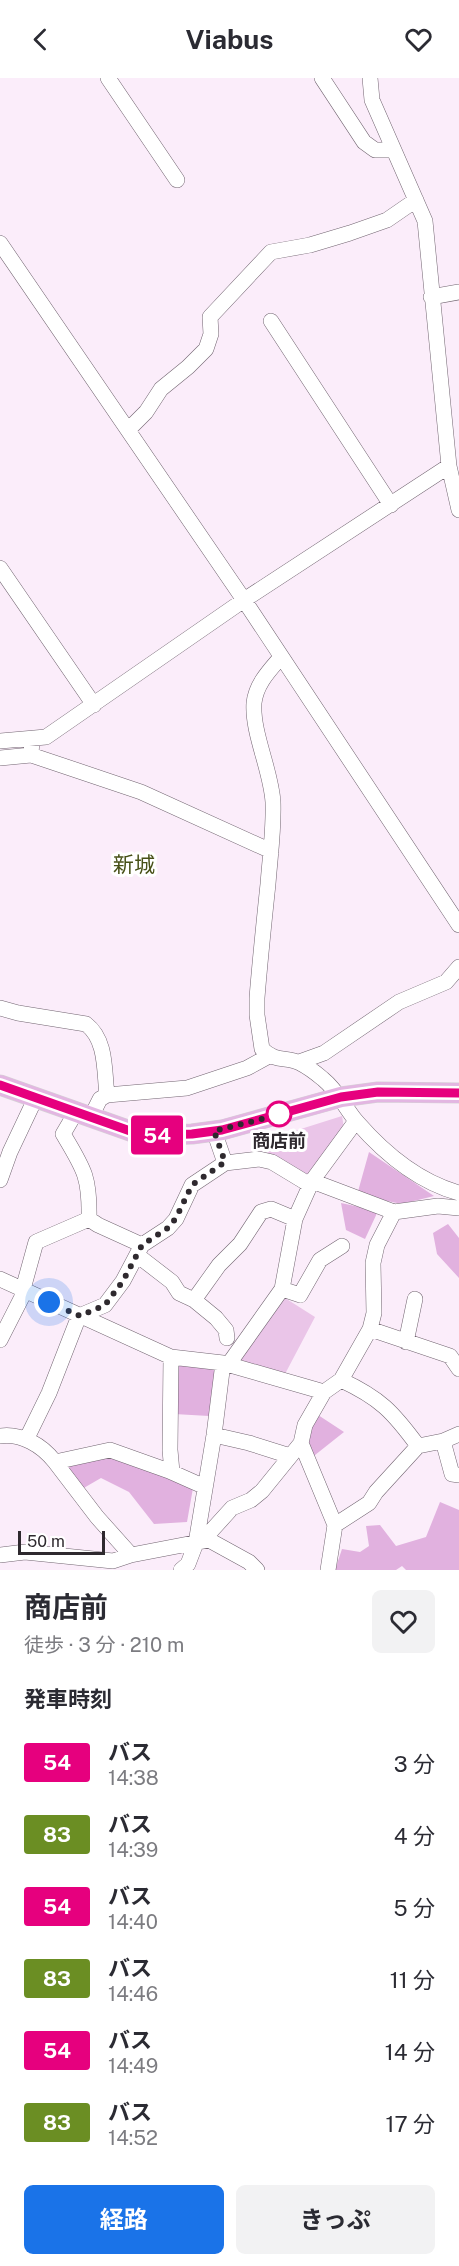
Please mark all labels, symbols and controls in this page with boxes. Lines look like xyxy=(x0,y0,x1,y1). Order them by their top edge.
icon: back xyxy=(24,23,57,56)
text: Viabus xyxy=(185,23,274,55)
icon: heart xyxy=(402,23,435,56)
district label: 新城 xyxy=(113,852,155,877)
marker: 商店前 xyxy=(266,1101,292,1127)
line badge: 54 xyxy=(130,1116,184,1154)
text: 54 xyxy=(143,1123,171,1148)
place label: 商店前 xyxy=(252,1130,306,1151)
your location xyxy=(34,1287,64,1317)
scale bar xyxy=(18,1528,105,1556)
text: 50 m xyxy=(27,1532,65,1551)
text: 商店前 xyxy=(24,1590,108,1623)
button: heart xyxy=(372,1590,435,1653)
text: 徒歩 · 3 分 · 210 m xyxy=(24,1633,184,1657)
text: 発車時刻 xyxy=(24,1686,112,1712)
text: バス xyxy=(108,1739,152,1765)
text: 54 xyxy=(43,1750,71,1775)
text: 3 分 xyxy=(394,1751,435,1777)
text: 14:38 xyxy=(108,1766,159,1790)
text: バス xyxy=(108,1811,152,1837)
text: 83 xyxy=(43,1822,71,1847)
text: 4 分 xyxy=(394,1823,435,1849)
text: 14:39 xyxy=(108,1838,158,1862)
text: バス xyxy=(108,1883,152,1909)
text: 54 xyxy=(43,1894,71,1919)
text: 5 分 xyxy=(394,1895,435,1921)
text: 14:40 xyxy=(108,1910,158,1934)
text: バス xyxy=(108,1955,152,1981)
text: 83 xyxy=(43,1966,71,1991)
text: 11 分 xyxy=(390,1967,435,1993)
text: 14:46 xyxy=(108,1982,158,2006)
text: バス xyxy=(108,2027,152,2053)
text: 54 xyxy=(43,2038,71,2063)
text: 14 分 xyxy=(385,2039,435,2065)
text: 14:49 xyxy=(108,2054,158,2078)
text: バス xyxy=(108,2099,152,2125)
text: 83 xyxy=(43,2110,71,2135)
text: 17 分 xyxy=(385,2111,435,2137)
text: 14:52 xyxy=(108,2126,158,2150)
button: 経路 xyxy=(24,2185,224,2254)
button: きっぷ xyxy=(236,2185,435,2254)

